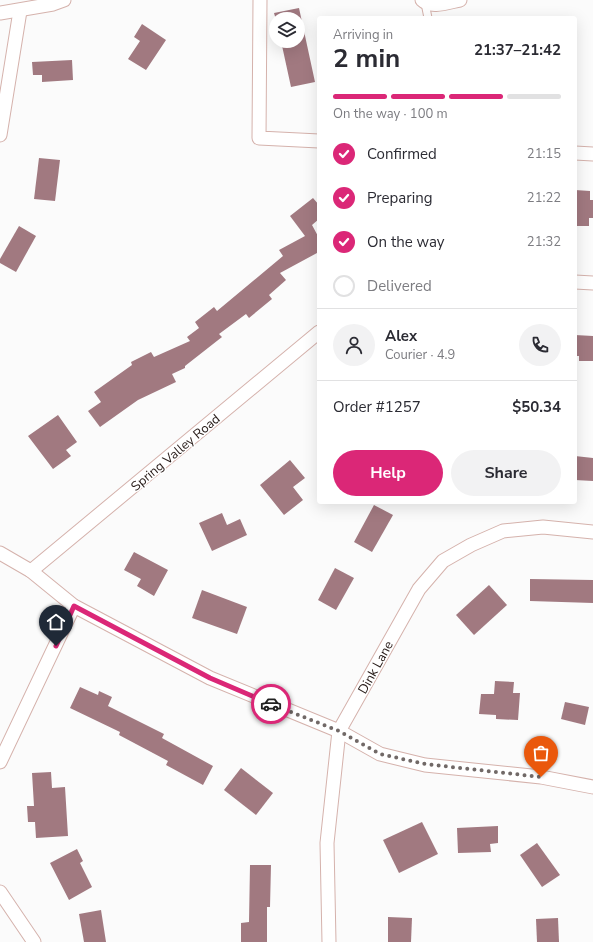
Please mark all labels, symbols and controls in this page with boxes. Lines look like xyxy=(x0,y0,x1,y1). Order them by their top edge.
map controls xyxy=(269,12,305,48)
button: layers xyxy=(269,12,305,48)
text: Arriving in xyxy=(333,26,393,44)
text: 21:37–21:42 xyxy=(474,40,561,60)
text: 2 min xyxy=(333,41,400,76)
text: On the way · 100 m xyxy=(333,105,448,123)
icon: check xyxy=(333,143,355,165)
text: Confirmed xyxy=(367,144,437,164)
text: 21:15 xyxy=(527,145,561,163)
icon: check xyxy=(333,187,355,209)
text: Preparing xyxy=(367,188,432,208)
text: 21:22 xyxy=(527,189,561,207)
icon: check xyxy=(333,231,355,253)
text: On the way xyxy=(367,232,445,252)
text: 21:32 xyxy=(527,233,561,251)
text: Delivered xyxy=(367,276,432,296)
button: person xyxy=(333,324,375,366)
button: phone xyxy=(519,324,561,366)
text: Alex xyxy=(385,326,417,346)
text: Courier · 4.9 xyxy=(385,346,455,364)
text: Order #1257 xyxy=(333,397,421,417)
text: $50.34 xyxy=(512,397,561,417)
street label: Spring Valley Road xyxy=(127,410,224,495)
button: Help xyxy=(333,450,443,496)
button: Share xyxy=(451,450,561,496)
pin xyxy=(39,605,73,646)
icon: home xyxy=(45,611,67,633)
street label: Dink Lane xyxy=(354,638,398,697)
courier xyxy=(251,684,291,724)
icon: car xyxy=(260,693,282,715)
pin xyxy=(524,736,558,777)
icon: bag xyxy=(530,742,552,764)

